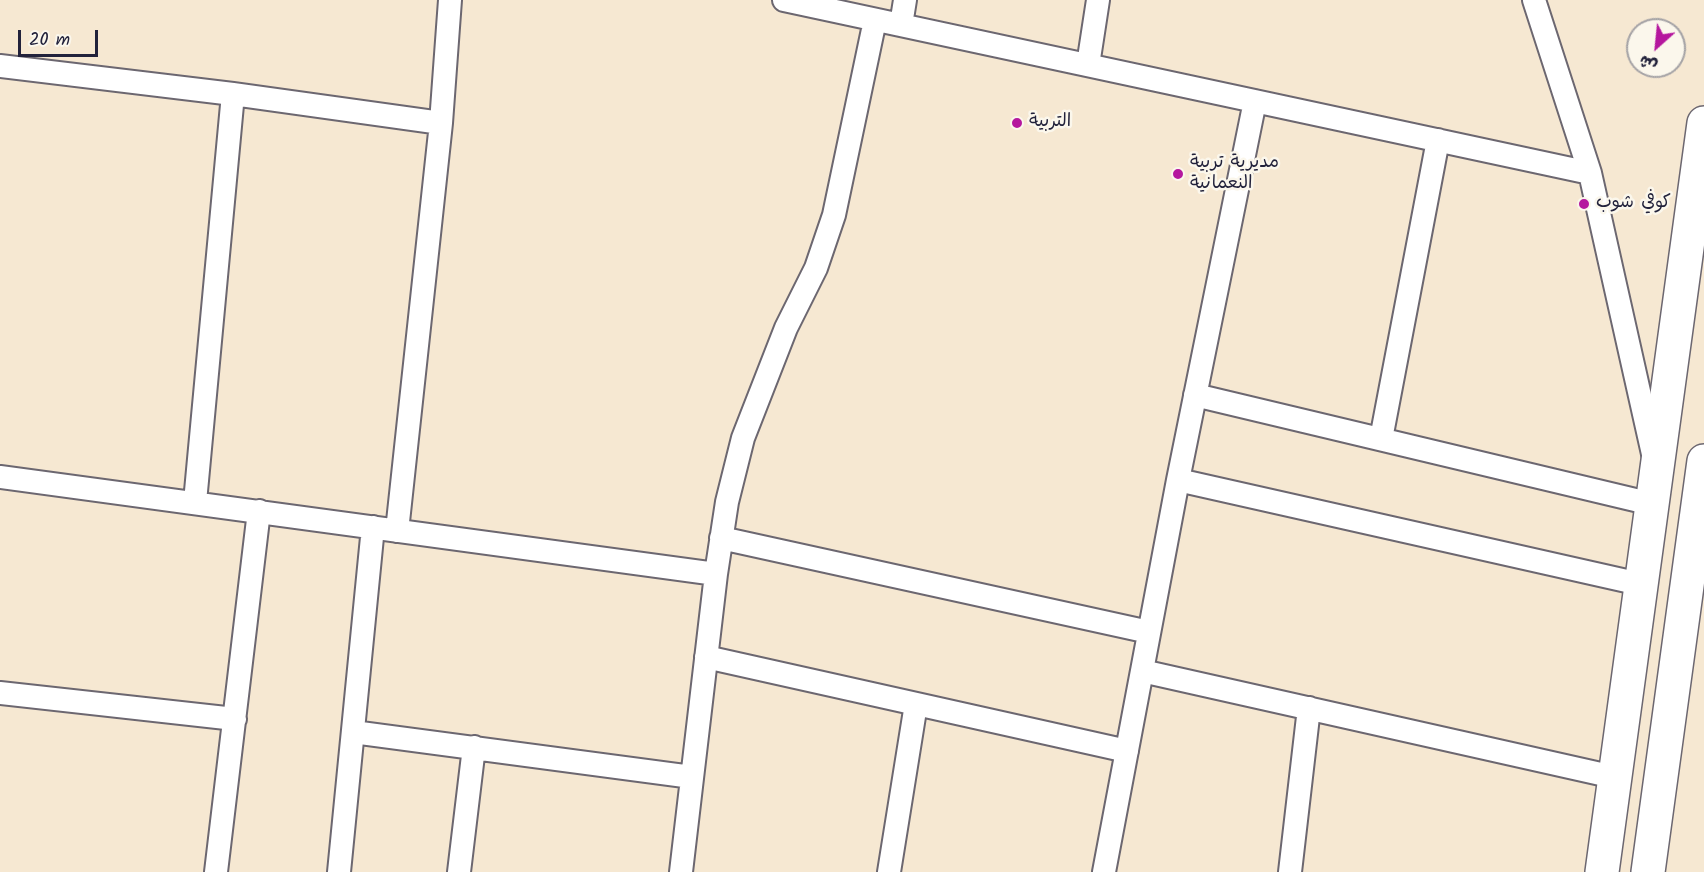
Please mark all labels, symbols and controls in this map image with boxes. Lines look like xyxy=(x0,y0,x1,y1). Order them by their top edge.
scale bar xyxy=(21,18,100,56)
north arrow xyxy=(1626,18,1686,78)
text: 20 m xyxy=(29,26,70,55)
text: ش xyxy=(1635,48,1662,78)
place label: التربية xyxy=(1029,112,1071,134)
marker: التربية xyxy=(1010,116,1024,130)
place label: مديرية تربية النعمانية xyxy=(1190,153,1279,195)
marker: مديرية تربية النعمانية xyxy=(1171,167,1185,181)
place label: كوفي شوب xyxy=(1596,193,1671,215)
marker: كوفي شوب xyxy=(1577,197,1591,211)

